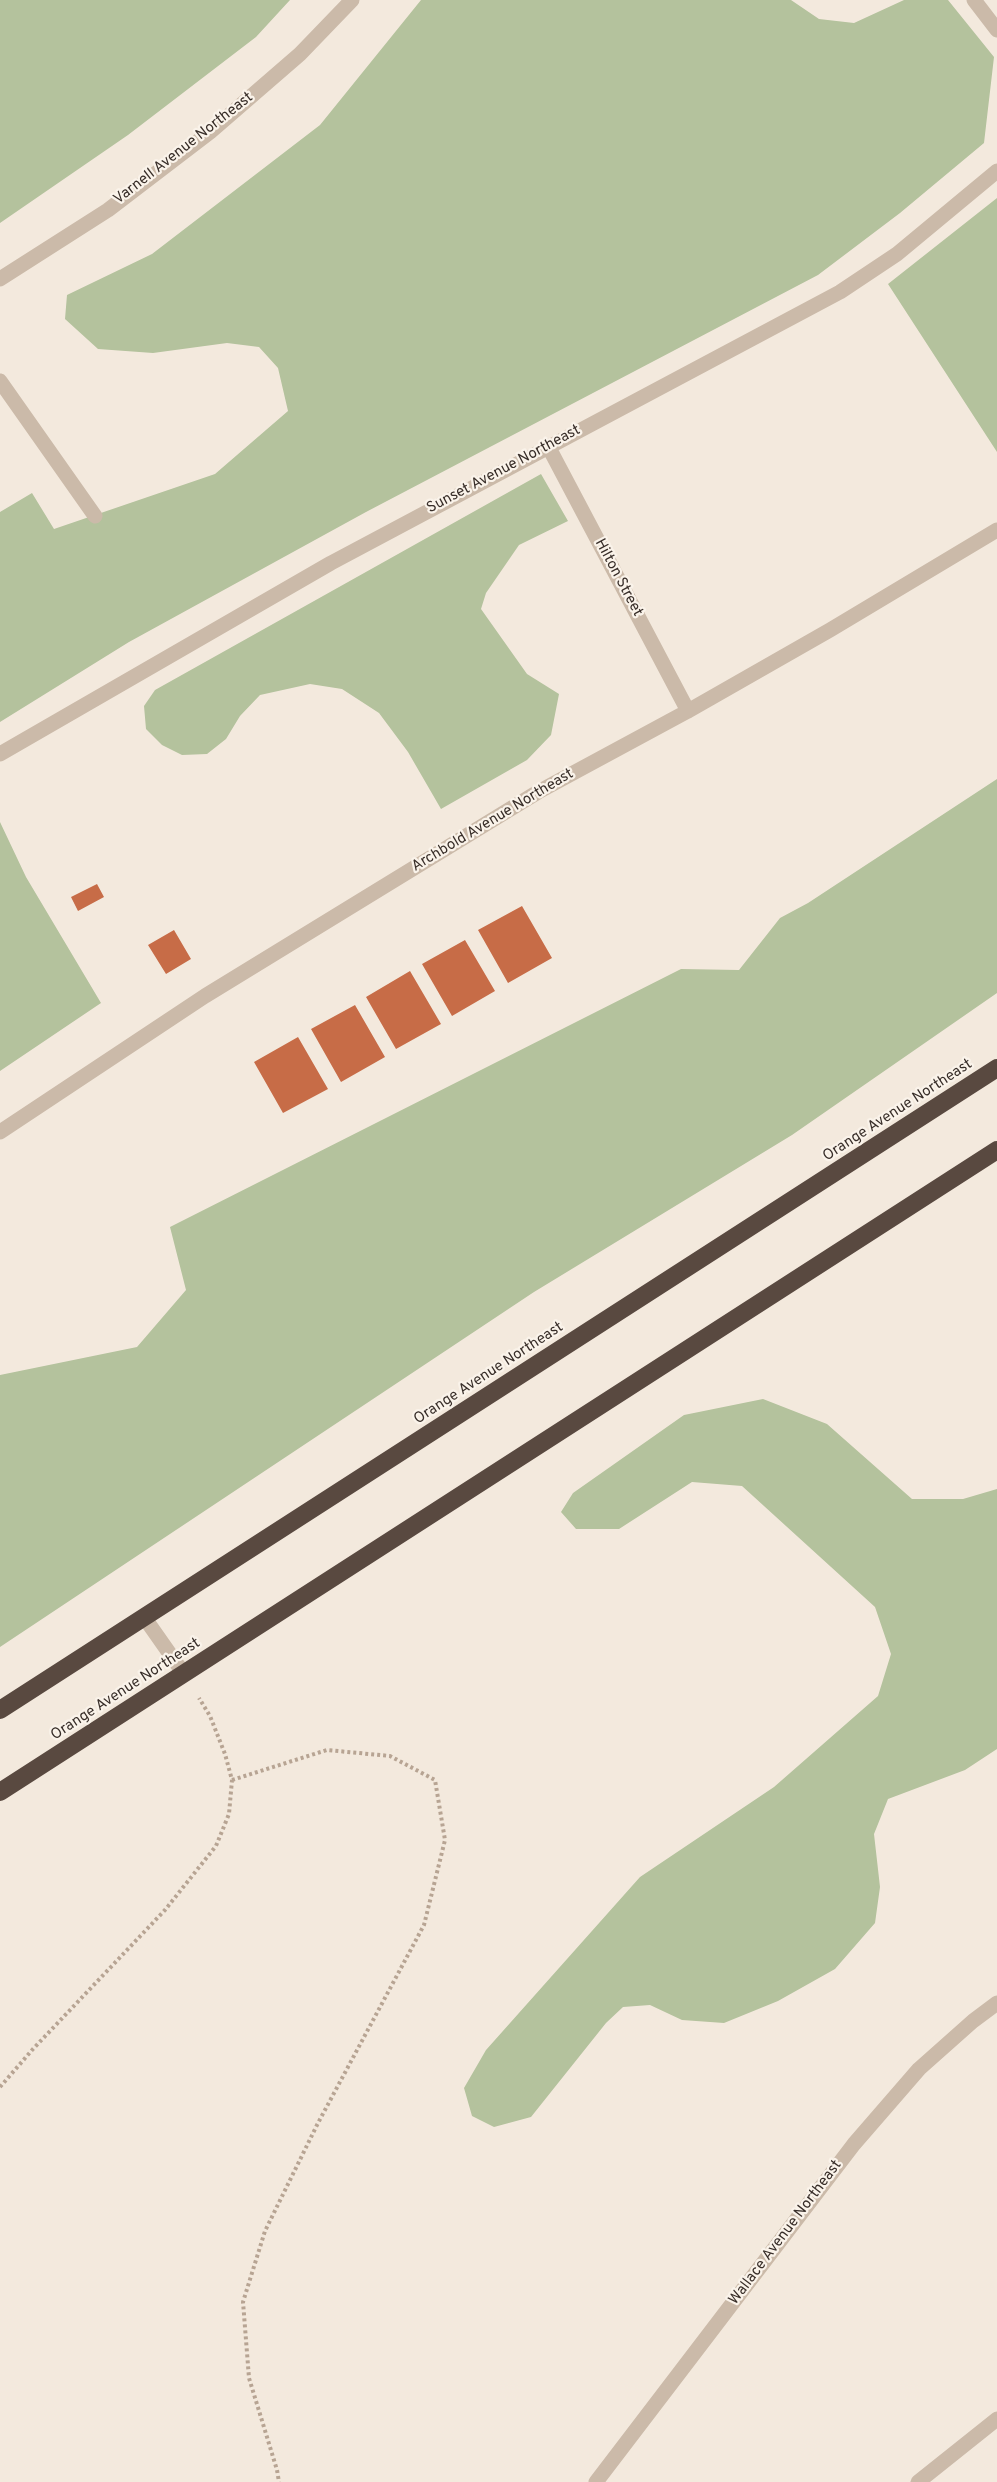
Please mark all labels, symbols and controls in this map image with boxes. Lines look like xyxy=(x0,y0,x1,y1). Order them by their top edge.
street label: Varnell Avenue Northeast xyxy=(111,89,257,209)
street label: Sunset Avenue Northeast xyxy=(424,422,584,518)
street label: Hilton Street xyxy=(590,536,646,620)
street label: Archbold Avenue Northeast xyxy=(409,765,577,877)
street label: Orange Avenue Northeast xyxy=(820,1056,976,1166)
street label: Orange Avenue Northeast xyxy=(411,1319,567,1429)
street label: Orange Avenue Northeast xyxy=(48,1635,204,1745)
street label: Wallace Avenue Northeast xyxy=(726,2157,846,2309)

